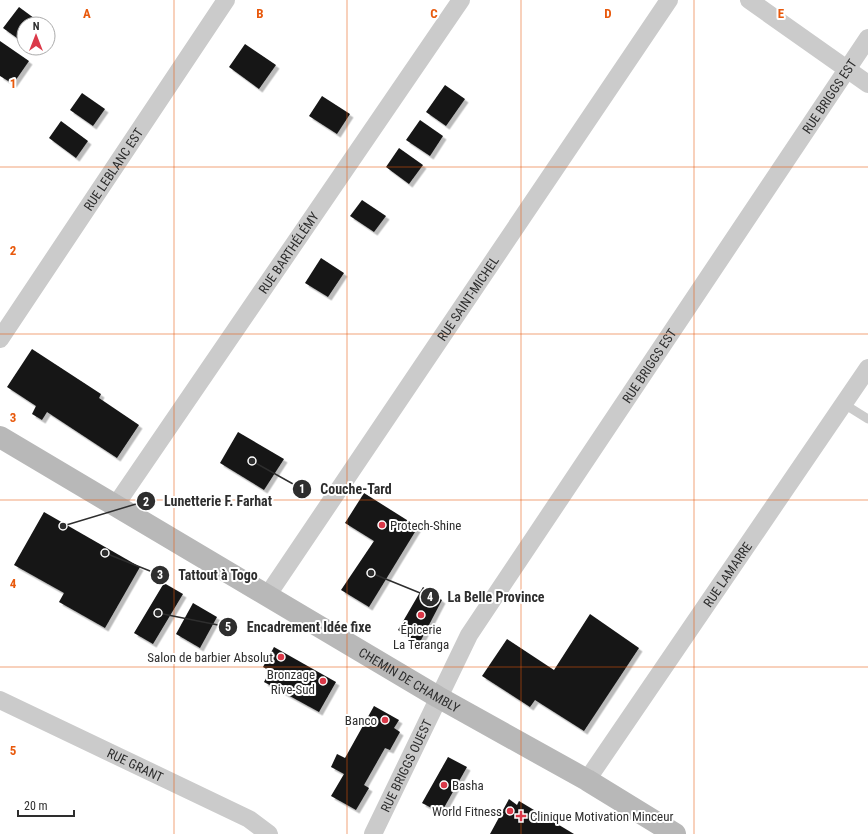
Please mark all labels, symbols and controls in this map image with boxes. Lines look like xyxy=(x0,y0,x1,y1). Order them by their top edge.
text: A xyxy=(83,6,91,21)
text: B xyxy=(256,6,264,21)
text: C xyxy=(430,6,438,21)
text: D xyxy=(604,6,612,21)
text: E xyxy=(778,6,785,21)
north arrow xyxy=(16,16,56,56)
text: N xyxy=(33,20,40,33)
street label: RUE BRIGGS EST xyxy=(799,56,859,136)
text: 1 xyxy=(10,76,16,91)
street label: RUE LEBLANC EST xyxy=(80,125,146,213)
street label: RUE BARTHÉLÉMY xyxy=(255,209,321,296)
text: 2 xyxy=(10,243,17,258)
street label: RUE SAINT-MICHEL xyxy=(434,253,502,344)
street label: RUE BRIGGS EST xyxy=(619,325,679,406)
text: 3 xyxy=(10,410,16,425)
callout: Couche-Tard xyxy=(292,476,400,502)
text: Couche-Tard xyxy=(320,481,392,497)
text: 1 xyxy=(299,482,305,496)
callout: Lunetterie F. Farhat xyxy=(136,488,280,514)
text: Lunetterie F. Farhat xyxy=(164,493,272,509)
text: 2 xyxy=(143,495,149,509)
place label: Protech-Shine xyxy=(390,518,461,533)
marker: Protech-Shine xyxy=(377,520,387,530)
street label: RUE LAMARRE xyxy=(700,539,755,610)
callout: Tattout à Togo xyxy=(150,562,266,588)
text: Tattout à Togo xyxy=(178,567,258,583)
text: 3 xyxy=(157,568,163,582)
text: 4 xyxy=(10,576,17,591)
callout: La Belle Province xyxy=(420,584,553,610)
text: La Belle Province xyxy=(447,589,545,605)
text: 4 xyxy=(427,590,433,604)
marker: Épicerie La Teranga xyxy=(416,610,426,620)
callout: Encadrement Idée fixe xyxy=(218,614,379,640)
text: Encadrement Idée fixe xyxy=(247,619,371,635)
text: 5 xyxy=(225,620,231,634)
place label: Épicerie La Teranga xyxy=(393,622,449,652)
street label: CHEMIN DE CHAMBLY xyxy=(356,644,463,715)
place label: Salon de barbier Absolut xyxy=(147,650,273,665)
marker: Salon de barbier Absolut xyxy=(276,652,286,662)
place label: Bronzage Rive-Sud xyxy=(267,667,315,697)
marker: Bronzage Rive-Sud xyxy=(318,676,328,686)
place label: Banco xyxy=(345,713,377,728)
marker: Banco xyxy=(380,715,390,725)
street label: RUE BRIGGS OUEST xyxy=(377,717,435,814)
text: 5 xyxy=(10,743,17,758)
street label: RUE GRANT xyxy=(105,745,166,785)
place label: Basha xyxy=(452,778,484,793)
marker: Basha xyxy=(439,780,449,790)
scale bar xyxy=(18,792,74,818)
text: 20 m xyxy=(24,799,48,813)
place label: World Fitness xyxy=(432,804,502,819)
marker: World Fitness xyxy=(505,806,515,816)
place label: Clinique Motivation Minceur xyxy=(530,809,673,824)
marker: Clinique Motivation Minceur xyxy=(515,810,527,822)

